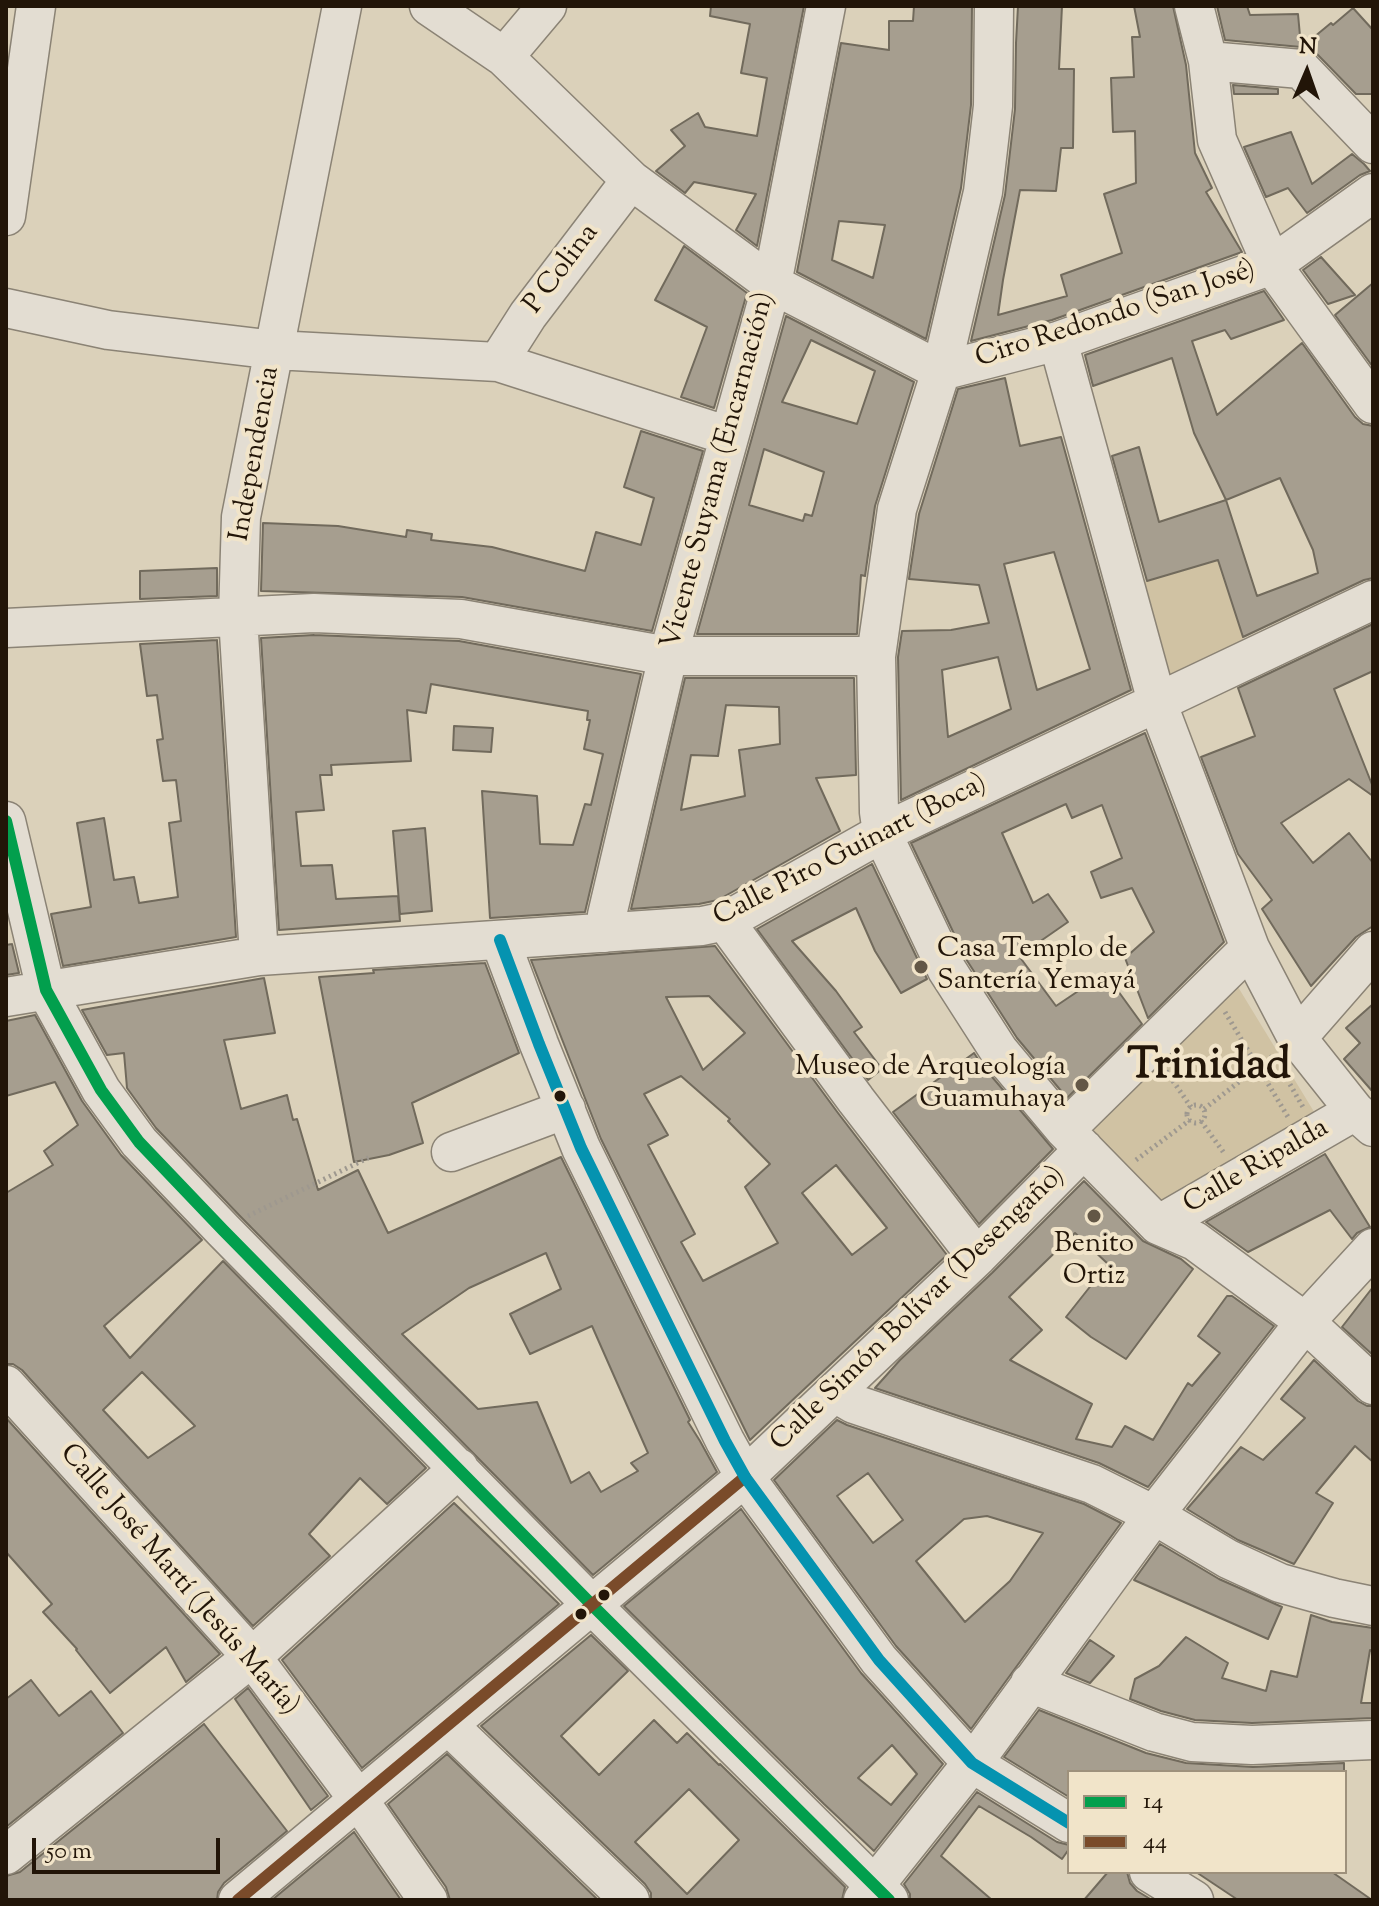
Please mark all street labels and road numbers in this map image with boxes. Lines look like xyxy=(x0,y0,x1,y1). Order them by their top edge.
street label: P Colina xyxy=(518,218,608,322)
street label: Ciro Redondo (San José) xyxy=(972,255,1260,377)
street label: Vicente Suyama (Encarnación) xyxy=(656,289,784,653)
street label: Independencia xyxy=(225,364,289,544)
street label: Calle Piro Guinart (Boca) xyxy=(709,768,993,936)
street label: Calle Ripalda xyxy=(1178,1113,1336,1223)
street label: Calle Simón Bolívar (Desengaño) xyxy=(765,1160,1073,1460)
street label: Calle José Martí (Jesús María) xyxy=(51,1438,305,1724)

